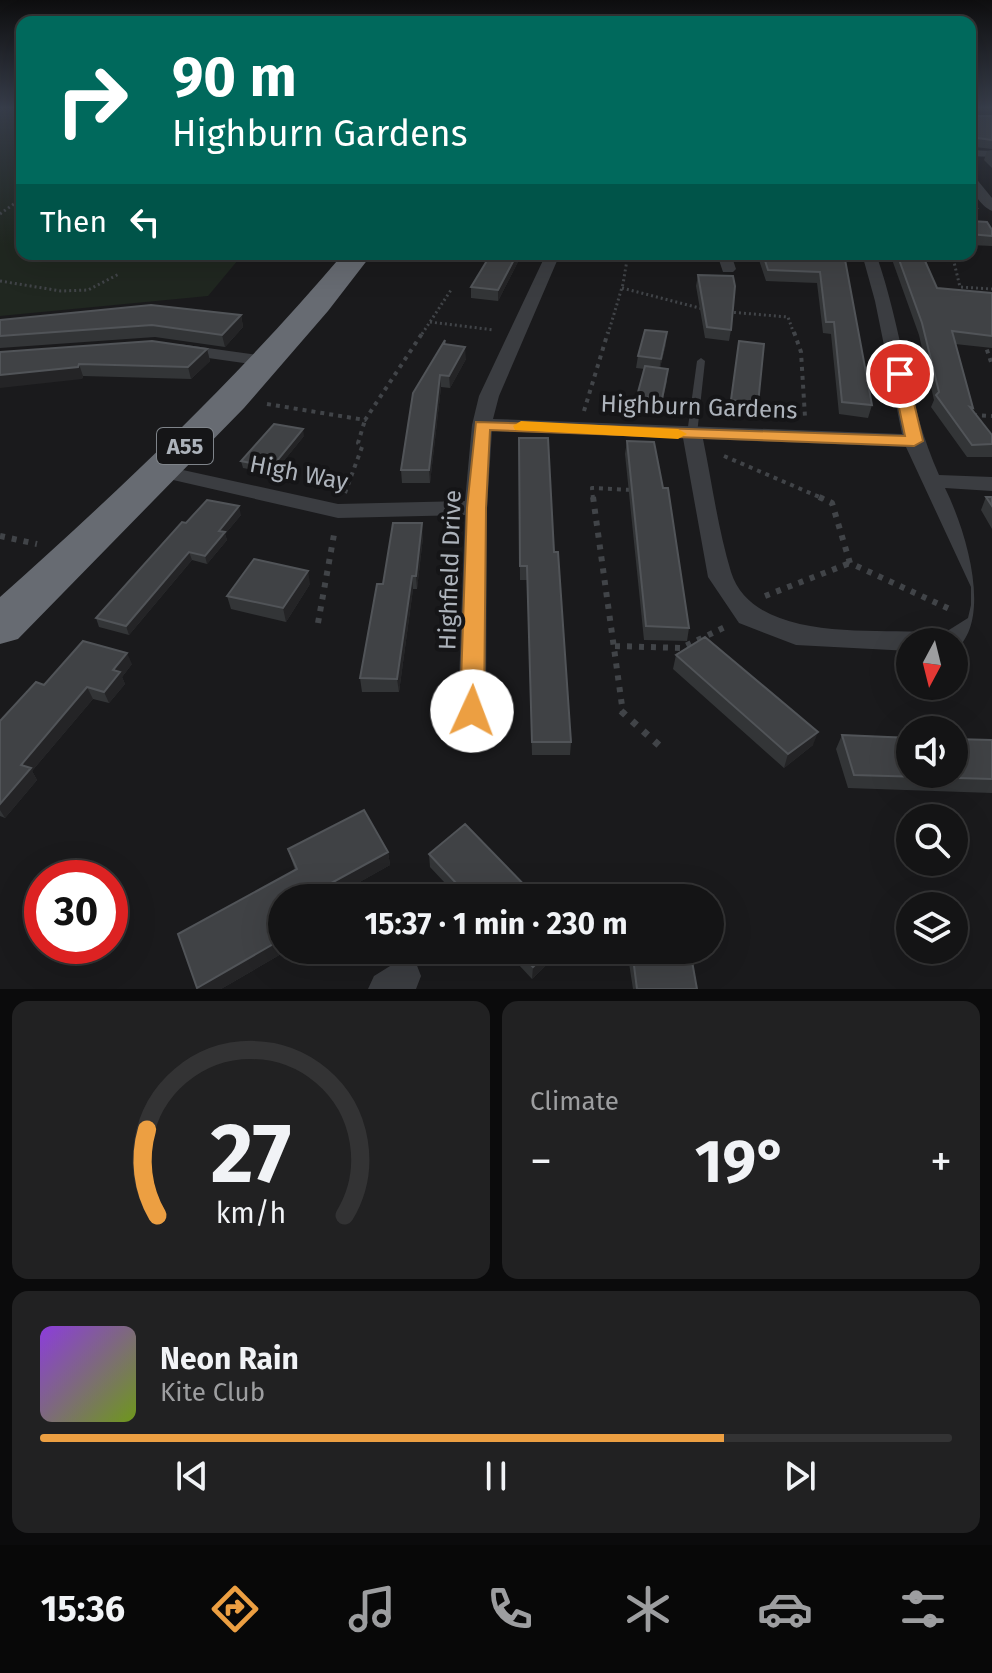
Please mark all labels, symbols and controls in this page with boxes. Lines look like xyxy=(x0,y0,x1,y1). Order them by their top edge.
text: 90 m xyxy=(172,44,297,111)
icon: right xyxy=(40,48,144,152)
text: Highburn Gardens xyxy=(172,112,468,156)
icon: left xyxy=(123,200,167,244)
text: Then xyxy=(40,204,107,240)
pin xyxy=(866,340,934,408)
icon: arrive xyxy=(878,352,922,396)
street label: Highburn Gardens xyxy=(600,390,798,424)
road number: A55 xyxy=(157,428,213,464)
street label: High Way xyxy=(247,450,351,496)
street label: Highfield Drive xyxy=(433,489,467,651)
north arrow xyxy=(896,628,968,700)
map controls xyxy=(896,628,968,964)
position arrow xyxy=(430,669,514,753)
button: sound xyxy=(896,716,968,788)
button: search xyxy=(896,804,968,876)
speed limit sign: 30 xyxy=(24,860,128,964)
button: layers xyxy=(896,892,968,964)
text: 15:37 · 1 min · 230 m xyxy=(364,906,628,942)
text: Climate xyxy=(530,1086,619,1117)
text: 27 xyxy=(210,1104,292,1204)
text: 19° xyxy=(695,1126,787,1198)
text: − xyxy=(530,1135,552,1188)
text: + xyxy=(930,1135,952,1188)
text: km/h xyxy=(216,1196,286,1231)
text: Neon Rain xyxy=(160,1341,299,1377)
text: Kite Club xyxy=(160,1377,265,1408)
icon: previous xyxy=(170,1454,214,1498)
icon: pause xyxy=(474,1454,518,1498)
icon: next xyxy=(778,1454,822,1498)
icon: directions xyxy=(207,1581,263,1637)
icon: music xyxy=(344,1581,400,1637)
icon: phone xyxy=(482,1581,538,1637)
icon: climate xyxy=(620,1581,676,1637)
icon: car xyxy=(757,1581,813,1637)
icon: filters xyxy=(895,1581,951,1637)
text: 15:36 xyxy=(41,1587,125,1631)

